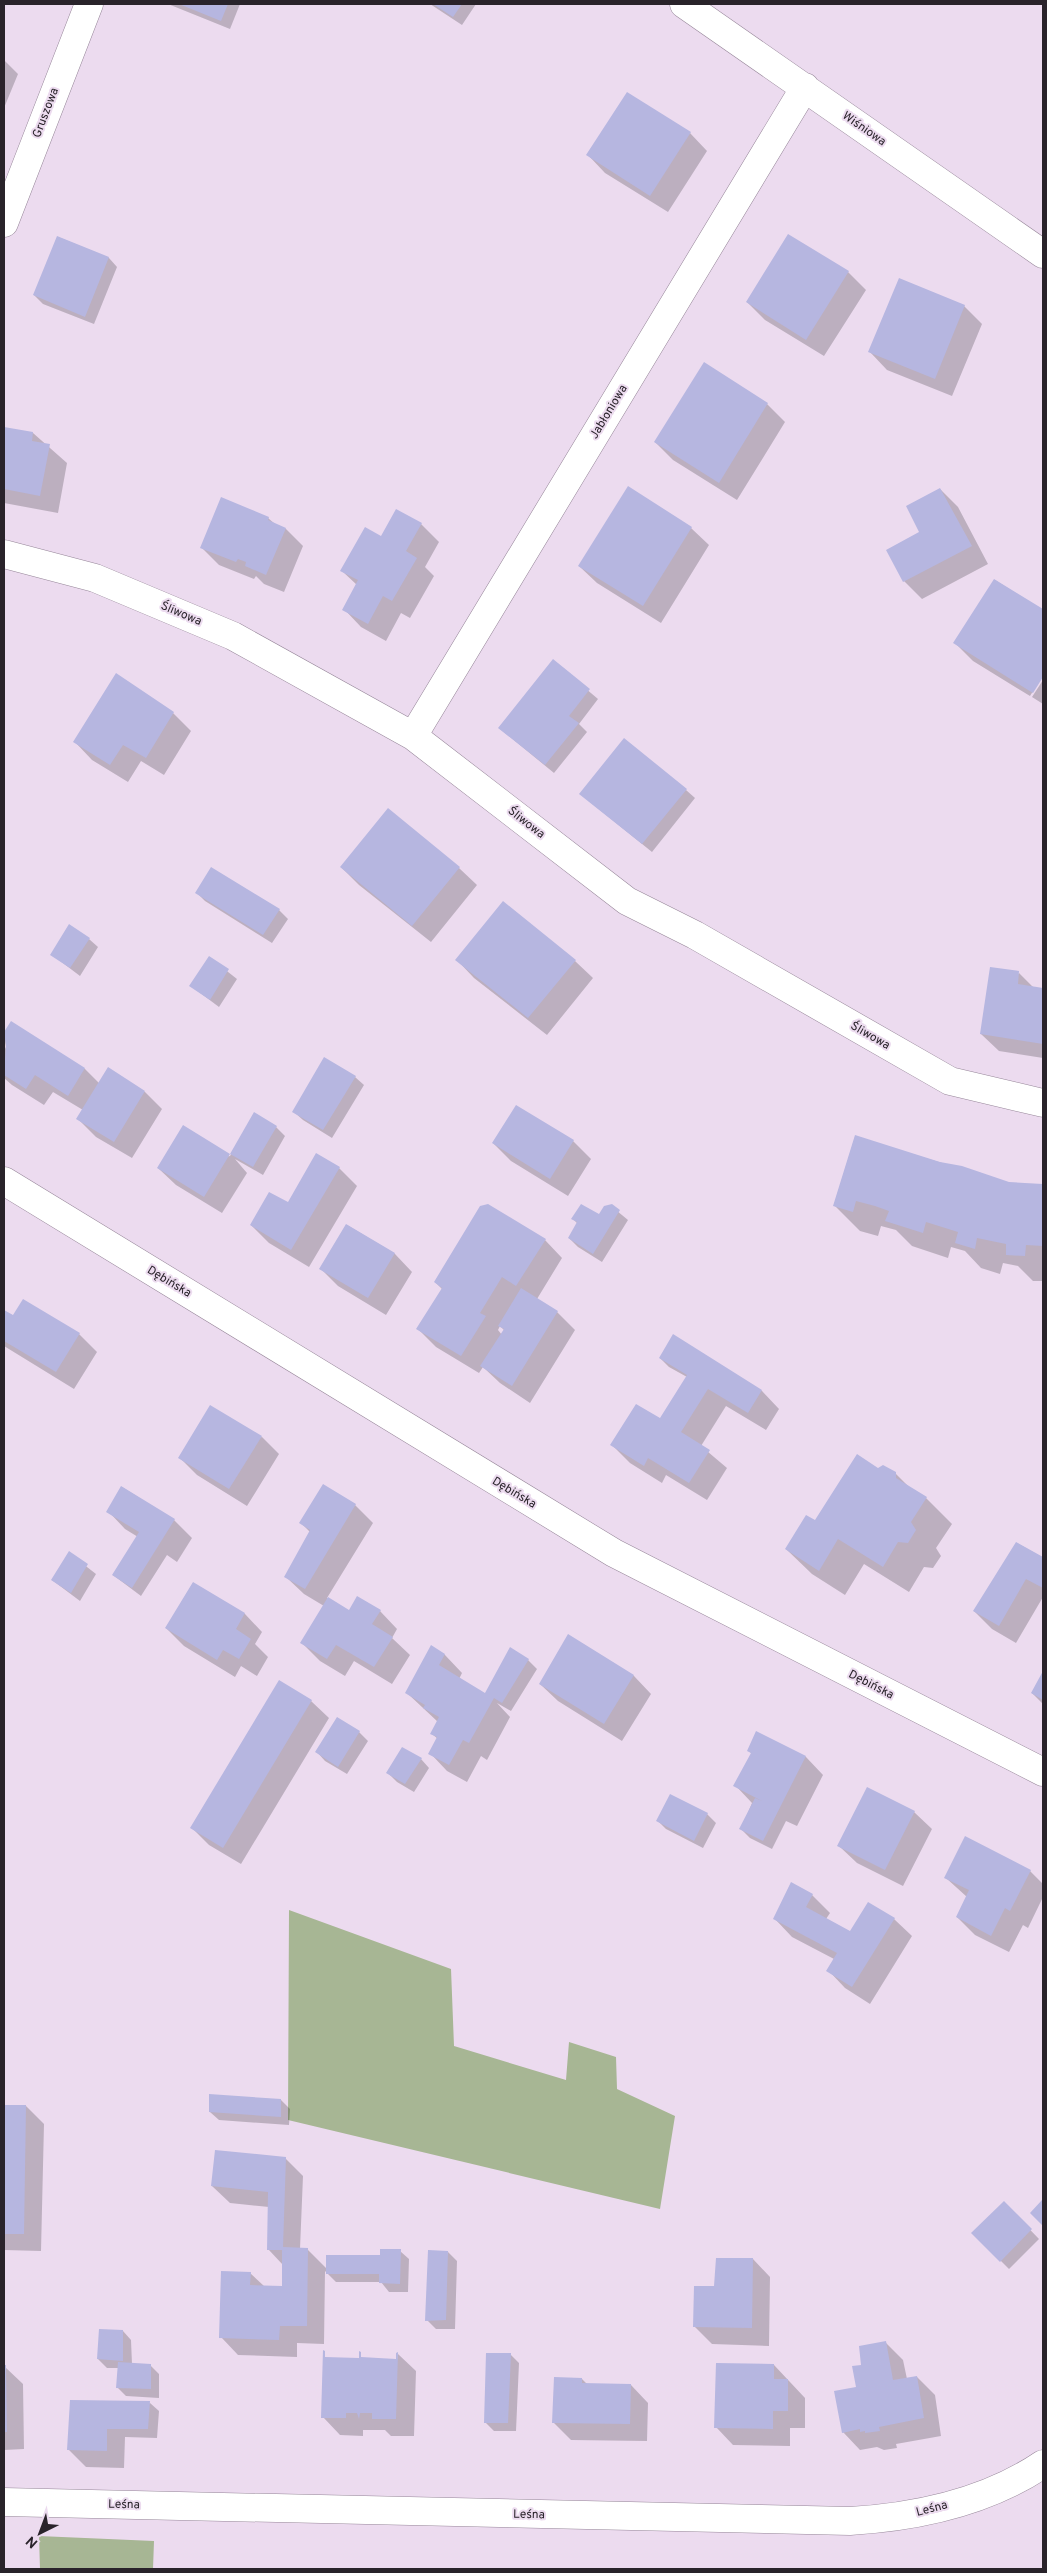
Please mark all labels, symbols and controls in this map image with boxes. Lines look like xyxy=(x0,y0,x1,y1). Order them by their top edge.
street label: Gruszowa xyxy=(29,86,63,140)
street label: Wiśniowa xyxy=(839,108,889,150)
street label: Jabłoniowa xyxy=(587,382,631,442)
street label: Śliwowa xyxy=(158,598,204,630)
street label: Śliwowa xyxy=(504,803,548,843)
street label: Śliwowa xyxy=(847,1018,893,1054)
street label: Dębińska xyxy=(144,1263,194,1301)
street label: Dębińska xyxy=(489,1474,539,1512)
street label: Dębińska xyxy=(845,1667,897,1703)
street label: Leśna xyxy=(108,2497,140,2513)
street label: Leśna xyxy=(915,2497,949,2521)
street label: Leśna xyxy=(513,2507,545,2523)
north arrow xyxy=(15,2508,65,2558)
text: N xyxy=(23,2532,42,2551)

